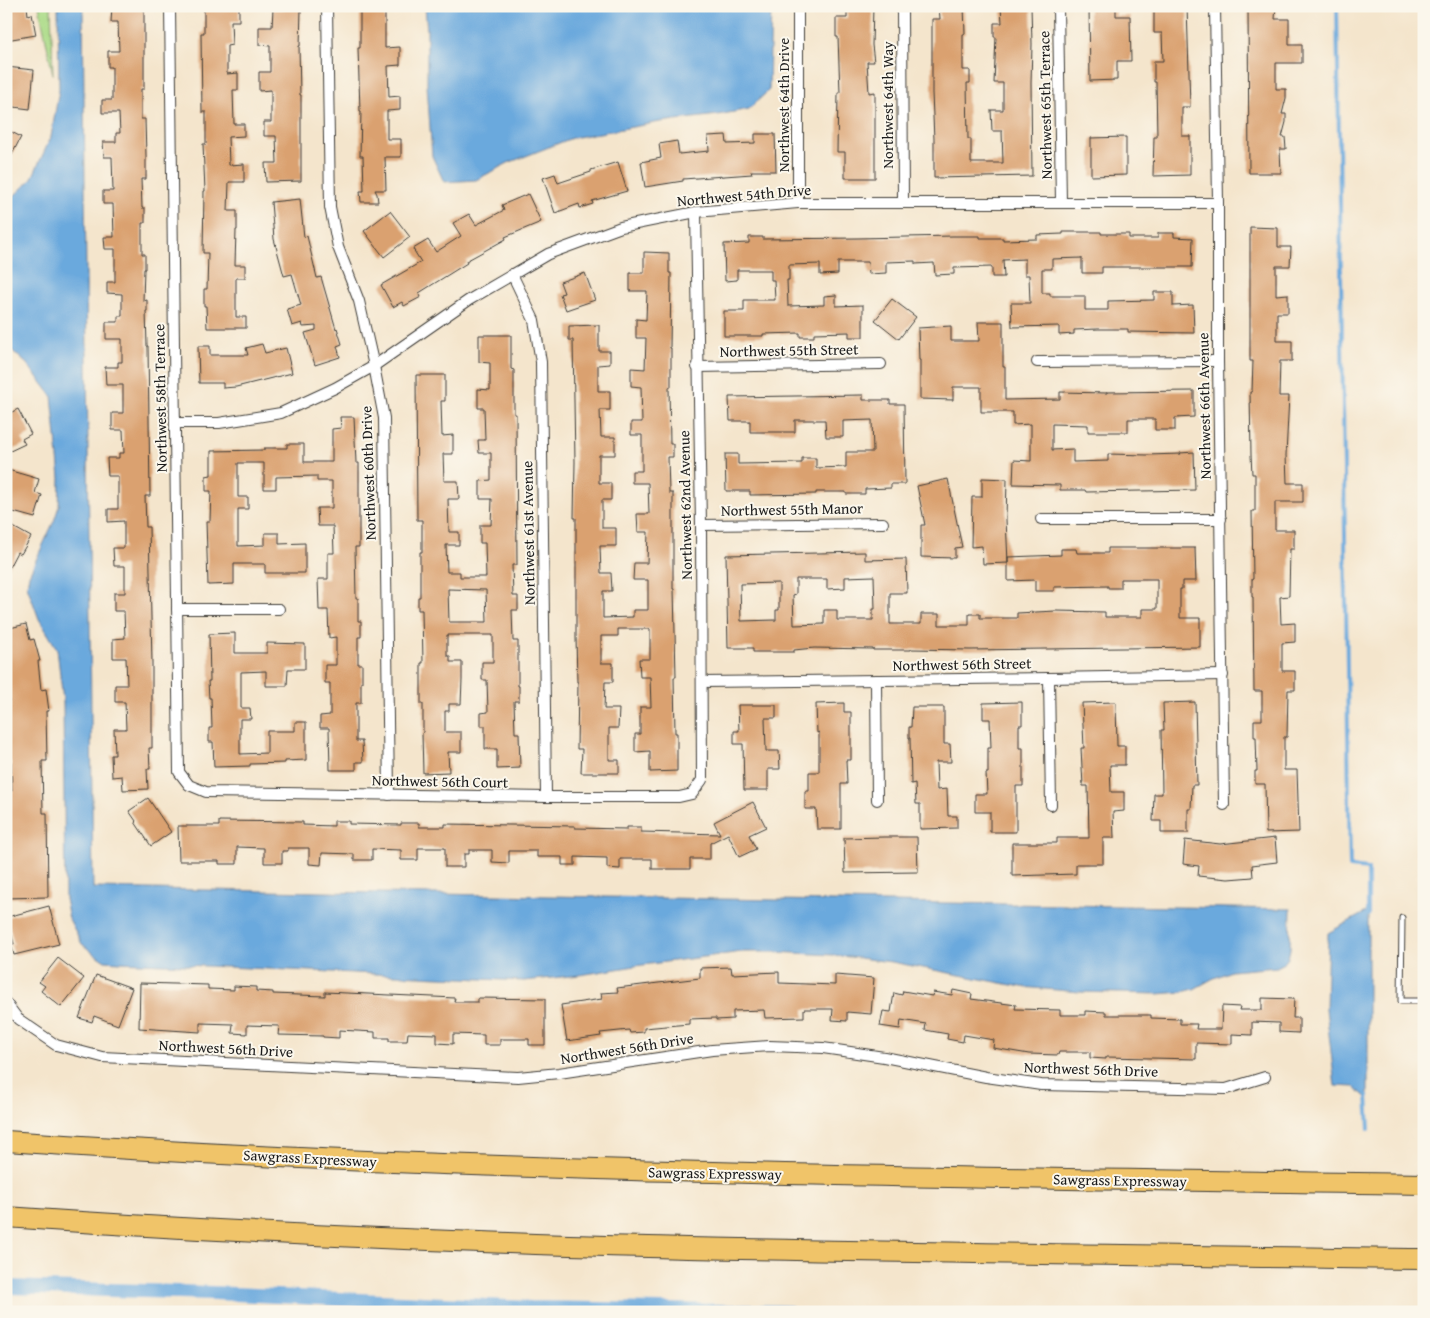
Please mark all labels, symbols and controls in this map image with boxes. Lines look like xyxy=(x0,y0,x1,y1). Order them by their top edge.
street label: Northwest 65th Terrace xyxy=(1033,31,1057,179)
street label: Northwest 64th Drive xyxy=(773,38,794,172)
street label: Northwest 64th Way xyxy=(877,41,898,169)
street label: Northwest 54th Drive xyxy=(676,179,812,211)
street label: Northwest 58th Terrace xyxy=(148,324,172,472)
street label: Northwest 66th Avenue xyxy=(1192,332,1216,480)
street label: Northwest 55th Street xyxy=(719,338,859,362)
street label: Northwest 60th Drive xyxy=(355,405,381,541)
street label: Northwest 62nd Avenue xyxy=(673,430,697,580)
street label: Northwest 61st Avenue xyxy=(516,461,540,605)
street label: Northwest 55th Manor xyxy=(721,497,863,521)
street label: Northwest 56th Street xyxy=(892,652,1032,676)
street label: Northwest 56th Court xyxy=(372,769,509,793)
street label: Northwest 56th Drive xyxy=(559,1027,695,1069)
street label: Northwest 56th Drive xyxy=(158,1034,294,1062)
street label: Northwest 56th Drive xyxy=(1023,1056,1159,1082)
street label: Sawgrass Expressway xyxy=(243,1144,378,1172)
street label: Sawgrass Expressway xyxy=(648,1161,783,1185)
street label: Sawgrass Expressway xyxy=(1053,1168,1188,1192)

